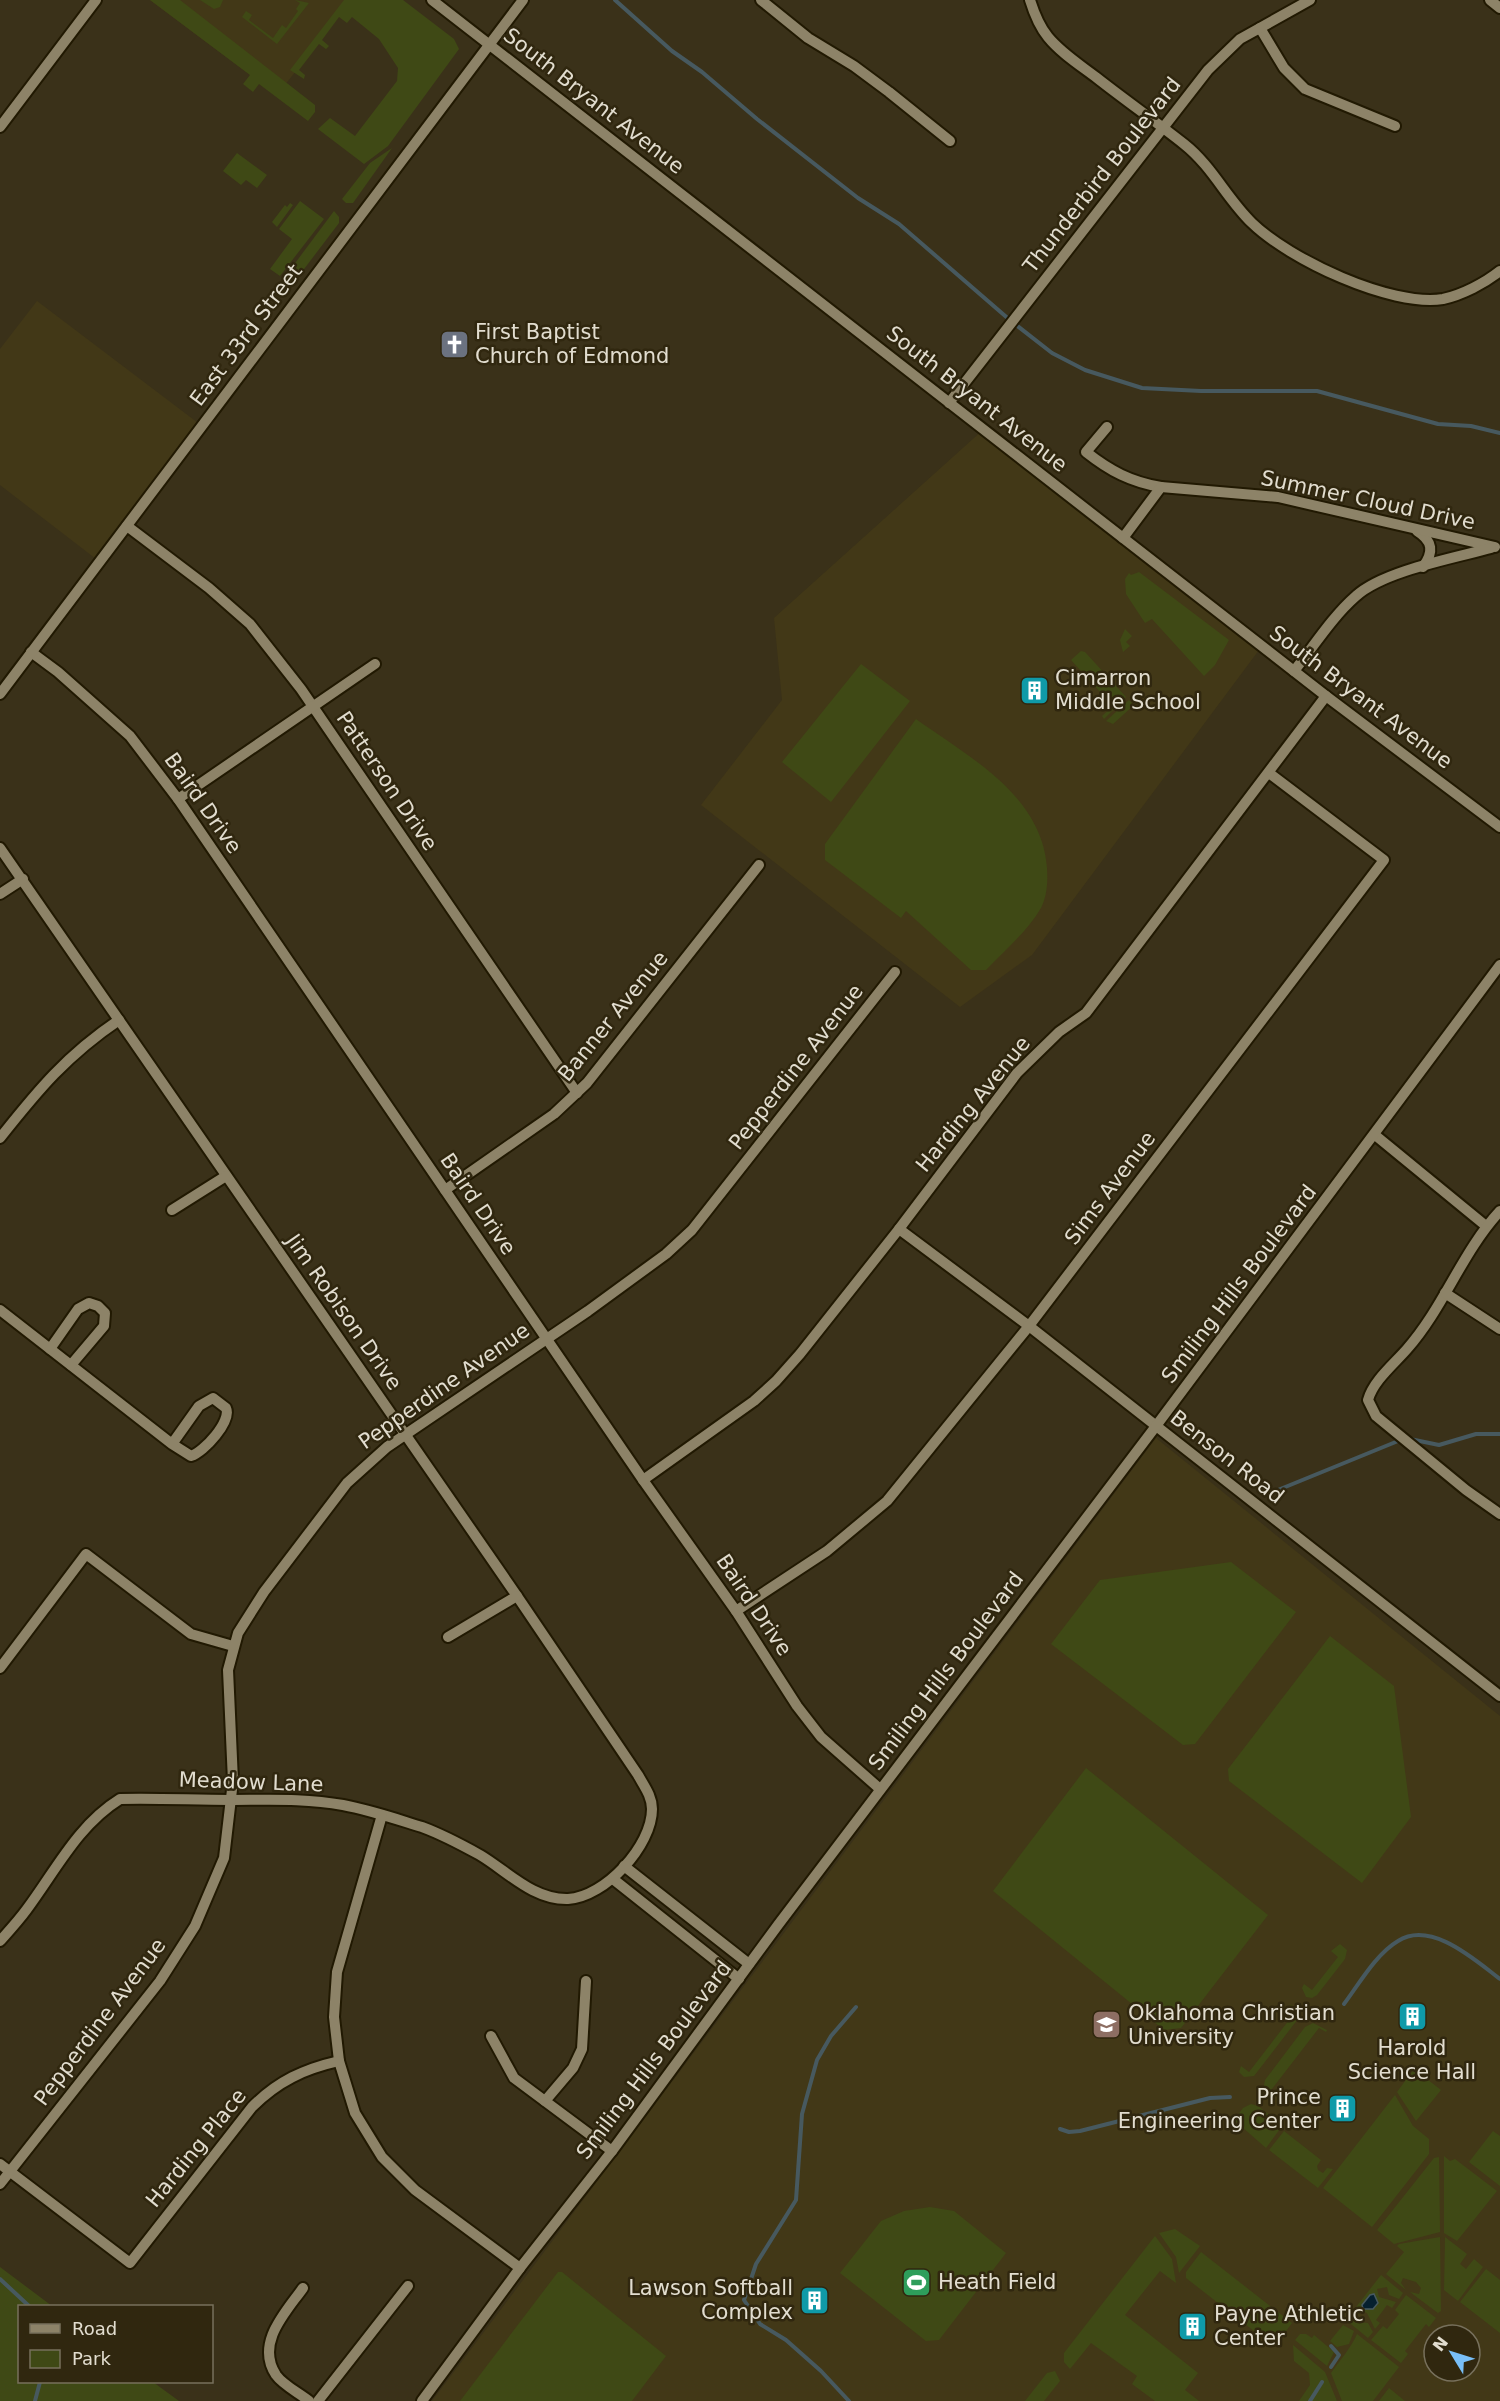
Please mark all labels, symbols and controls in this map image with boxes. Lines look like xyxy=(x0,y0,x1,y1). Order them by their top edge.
street label: South Bryant Avenue xyxy=(499,23,689,179)
street label: Thunderbird Boulevard xyxy=(1018,73,1186,278)
street label: East 33rd Street xyxy=(185,260,307,410)
place label: First Baptist Church of Edmond xyxy=(475,320,669,368)
street label: South Bryant Avenue xyxy=(882,321,1072,477)
church icon: First Baptist Church of Edmond xyxy=(438,328,470,360)
street label: Summer Cloud Drive xyxy=(1259,466,1477,534)
street label: South Bryant Avenue xyxy=(1265,621,1457,773)
place label: Cimarron Middle School xyxy=(1055,666,1201,714)
building icon: Cimarron Middle School xyxy=(1018,674,1050,706)
street label: Patterson Drive xyxy=(332,707,442,855)
street label: Baird Drive xyxy=(160,748,246,858)
street label: Banner Avenue xyxy=(553,946,673,1086)
street label: Pepperdine Avenue xyxy=(724,980,868,1154)
street label: Harding Avenue xyxy=(911,1031,1035,1177)
street label: Sims Avenue xyxy=(1060,1127,1160,1249)
street label: Baird Drive xyxy=(435,1149,521,1259)
street label: Smiling Hills Boulevard xyxy=(1157,1180,1321,1388)
street label: Jim Robison Drive xyxy=(280,1228,407,1394)
street label: Pepperdine Avenue xyxy=(354,1318,534,1454)
street label: Benson Road xyxy=(1166,1405,1288,1509)
street label: Baird Drive xyxy=(711,1550,797,1660)
street label: Smiling Hills Boulevard xyxy=(864,1567,1028,1775)
street label: Meadow Lane xyxy=(178,1767,324,1797)
street label: Pepperdine Avenue xyxy=(29,1934,171,2110)
street label: Smiling Hills Boulevard xyxy=(572,1956,736,2164)
place label: Oklahoma Christian University xyxy=(1128,2001,1335,2049)
building icon: Harold Science Hall xyxy=(1396,2001,1428,2033)
school or university icon: Oklahoma Christian University xyxy=(1091,2009,1123,2041)
place label: Harold Science Hall xyxy=(1348,2036,1476,2084)
street label: Harding Place xyxy=(141,2084,251,2212)
place label: Prince Engineering Center xyxy=(1118,2085,1321,2133)
building icon: Prince Engineering Center xyxy=(1326,2093,1358,2125)
sports icon: Heath Field xyxy=(901,2266,933,2298)
place label: Heath Field xyxy=(938,2270,1056,2294)
place label: Lawson Softball Complex xyxy=(628,2276,793,2324)
building icon: Lawson Softball Complex xyxy=(798,2284,830,2316)
place label: Payne Athletic Center xyxy=(1214,2302,1364,2350)
legend xyxy=(18,2305,213,2383)
building icon: Payne Athletic Center xyxy=(1177,2310,1209,2342)
text: Road xyxy=(72,2318,117,2339)
north arrow xyxy=(1422,2323,1482,2383)
text: N xyxy=(1429,2333,1452,2355)
text: Park xyxy=(72,2348,111,2369)

